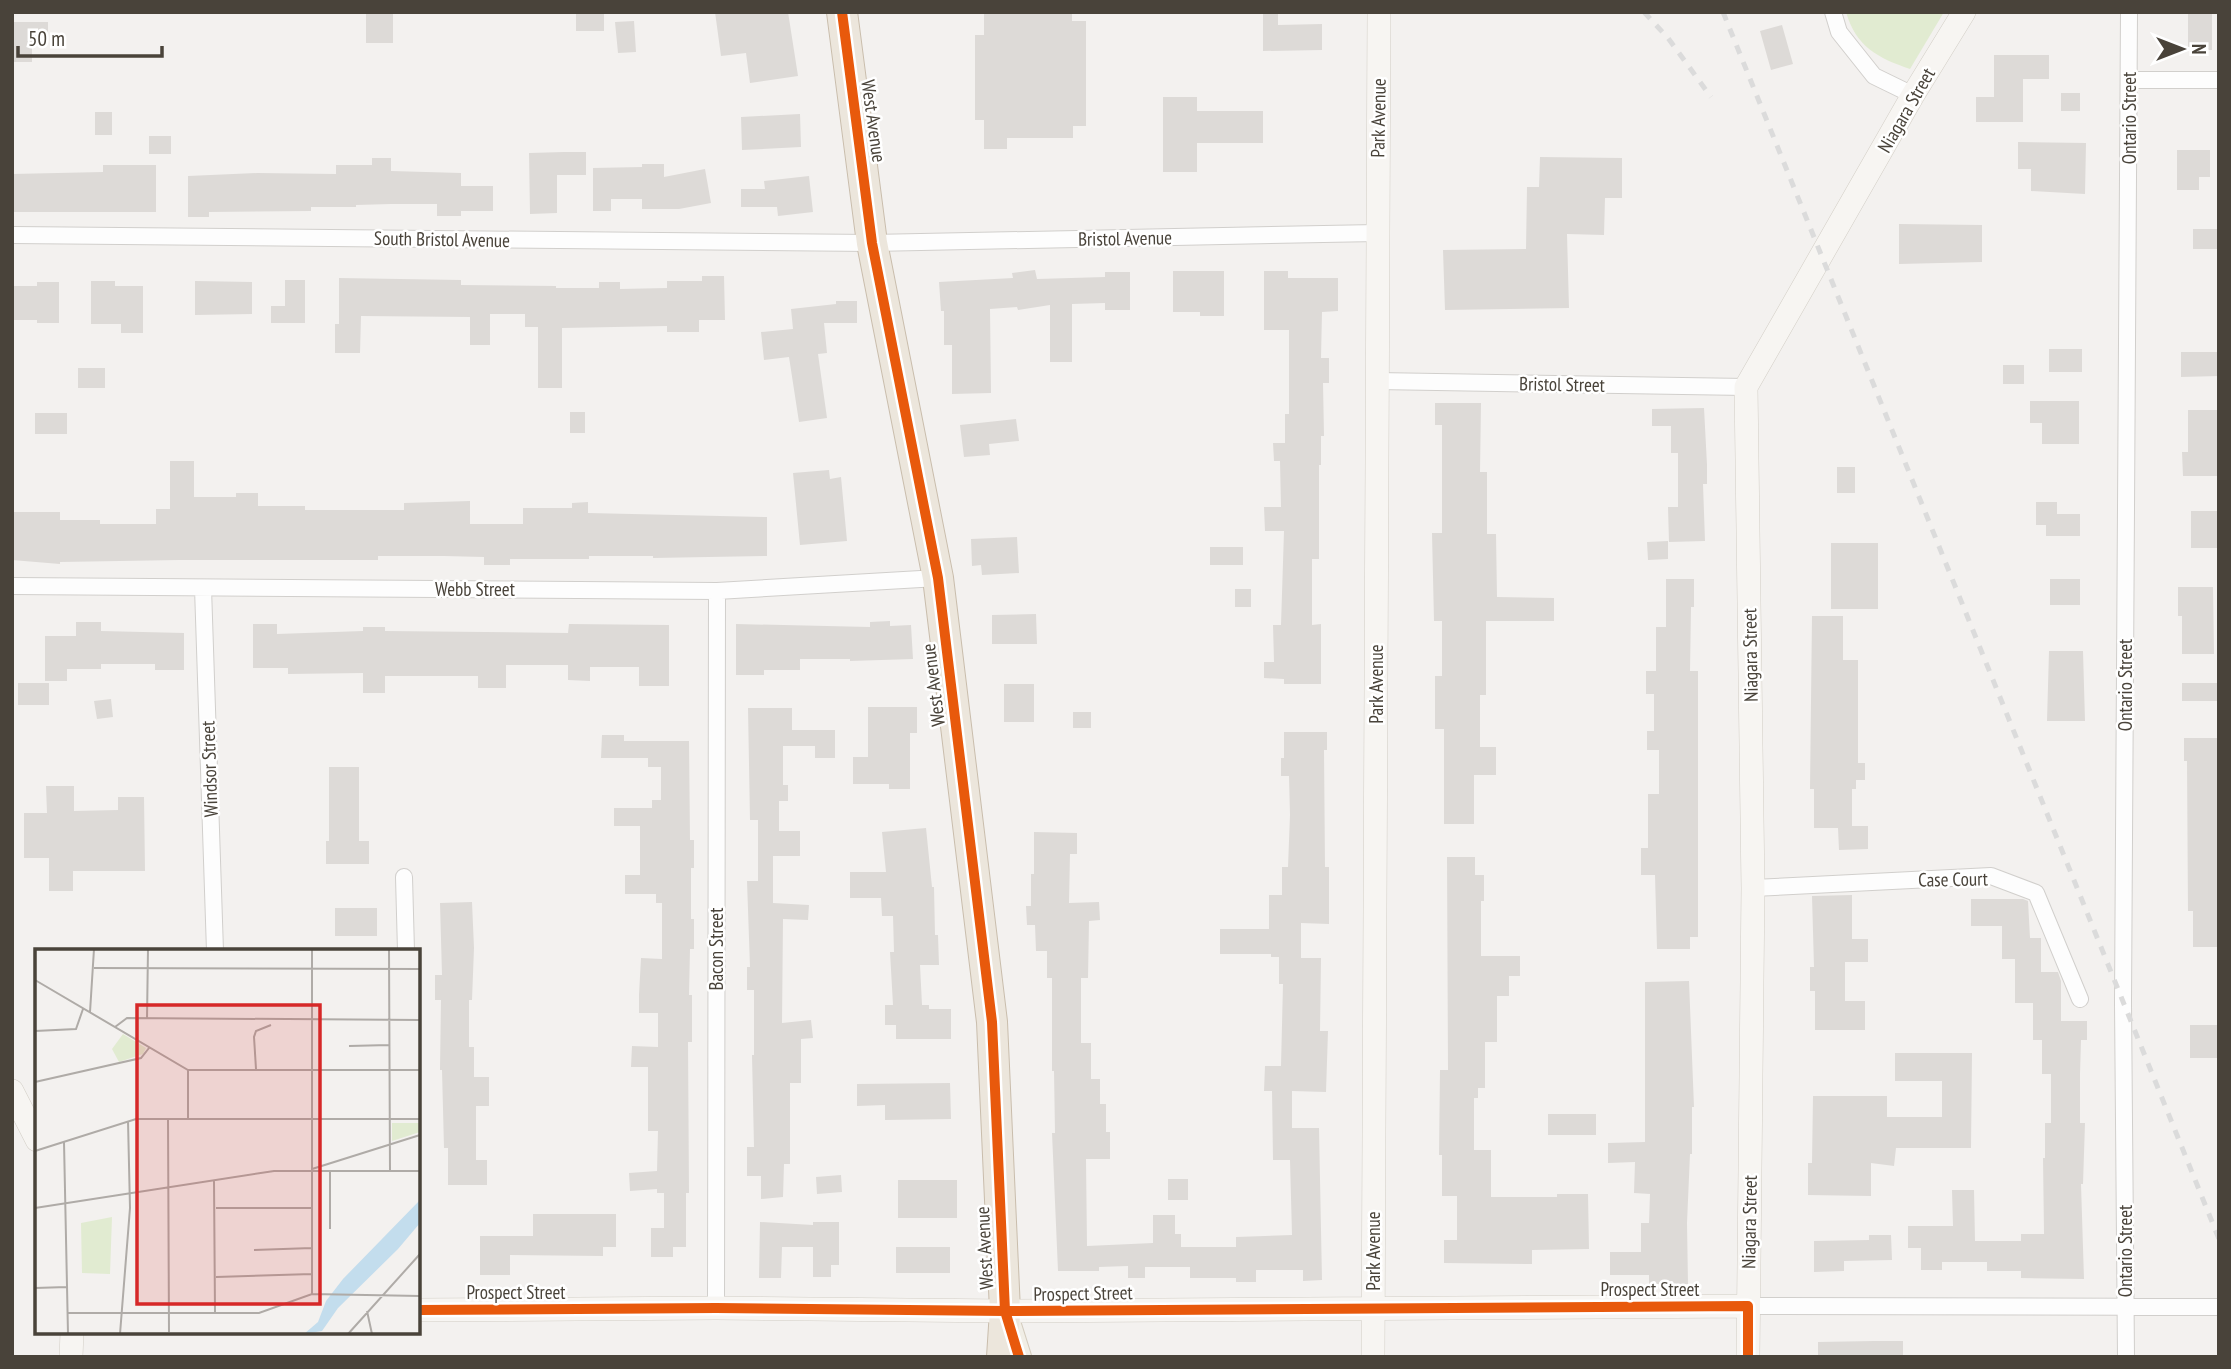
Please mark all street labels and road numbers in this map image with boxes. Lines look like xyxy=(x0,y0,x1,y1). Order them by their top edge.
street label: Niagara Street xyxy=(1872,63,1940,157)
street label: Ontario Street xyxy=(2117,71,2141,164)
street label: West Avenue xyxy=(856,78,892,164)
street label: Park Avenue xyxy=(1365,78,1391,158)
street label: Bristol Avenue xyxy=(1078,225,1172,251)
street label: South Bristol Avenue xyxy=(374,226,510,252)
street label: Bristol Street xyxy=(1519,371,1606,397)
street label: Webb Street xyxy=(435,577,516,601)
street label: Niagara Street xyxy=(1737,607,1763,702)
street label: Ontario Street xyxy=(2113,638,2137,731)
street label: West Avenue xyxy=(916,642,950,728)
street label: Park Avenue xyxy=(1364,644,1388,724)
street label: Windsor Street xyxy=(195,720,223,818)
street label: Case Court xyxy=(1918,866,1989,892)
street label: Bacon Street xyxy=(704,907,728,990)
street label: Niagara Street xyxy=(1736,1174,1762,1269)
street label: Ontario Street xyxy=(2113,1204,2137,1297)
street label: West Avenue xyxy=(970,1206,998,1290)
street label: Park Avenue xyxy=(1361,1211,1385,1291)
street label: Prospect Street xyxy=(1600,1277,1700,1301)
street label: Prospect Street xyxy=(466,1280,566,1304)
street label: Prospect Street xyxy=(1033,1280,1134,1306)

